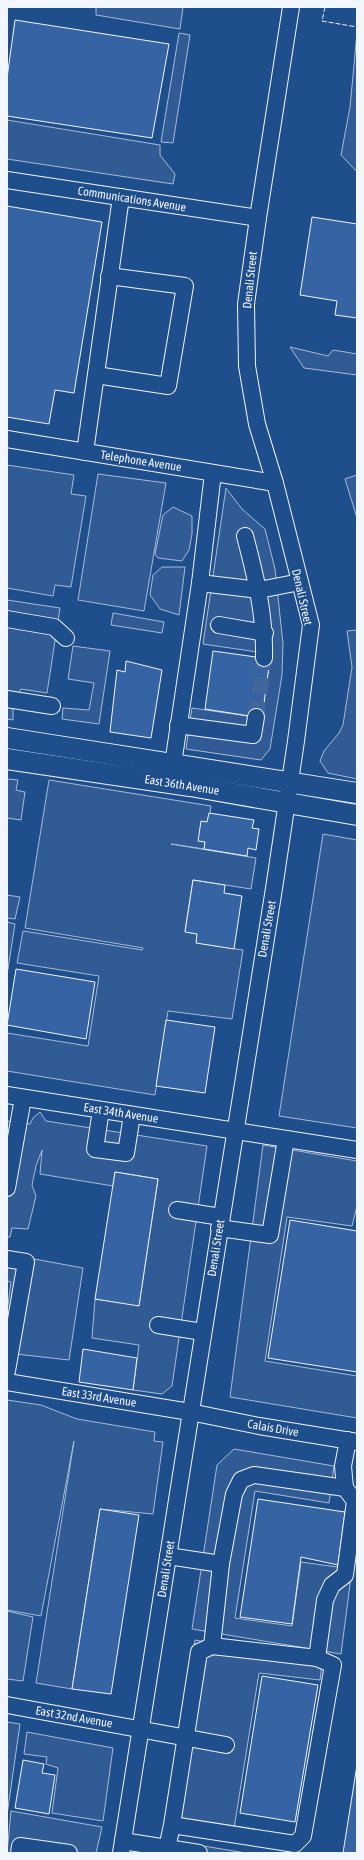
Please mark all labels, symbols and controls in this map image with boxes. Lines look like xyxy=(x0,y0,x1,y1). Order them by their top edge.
street label: Communications Avenue xyxy=(77,184,187,214)
street label: Denali Street xyxy=(240,250,260,309)
street label: Telephone Avenue xyxy=(100,448,182,474)
street label: Denali Street xyxy=(289,567,315,627)
street label: East 36th Avenue xyxy=(144,772,220,798)
street label: Denali Street xyxy=(255,899,279,959)
street label: East 34th Avenue xyxy=(83,1100,159,1126)
street label: Denali Street xyxy=(205,1218,227,1277)
street label: East 33rd Avenue xyxy=(61,1384,137,1410)
street label: Calais Drive xyxy=(246,1417,300,1439)
street label: Denali Street xyxy=(155,1539,177,1598)
street label: East 32nd Avenue xyxy=(35,1703,113,1731)

